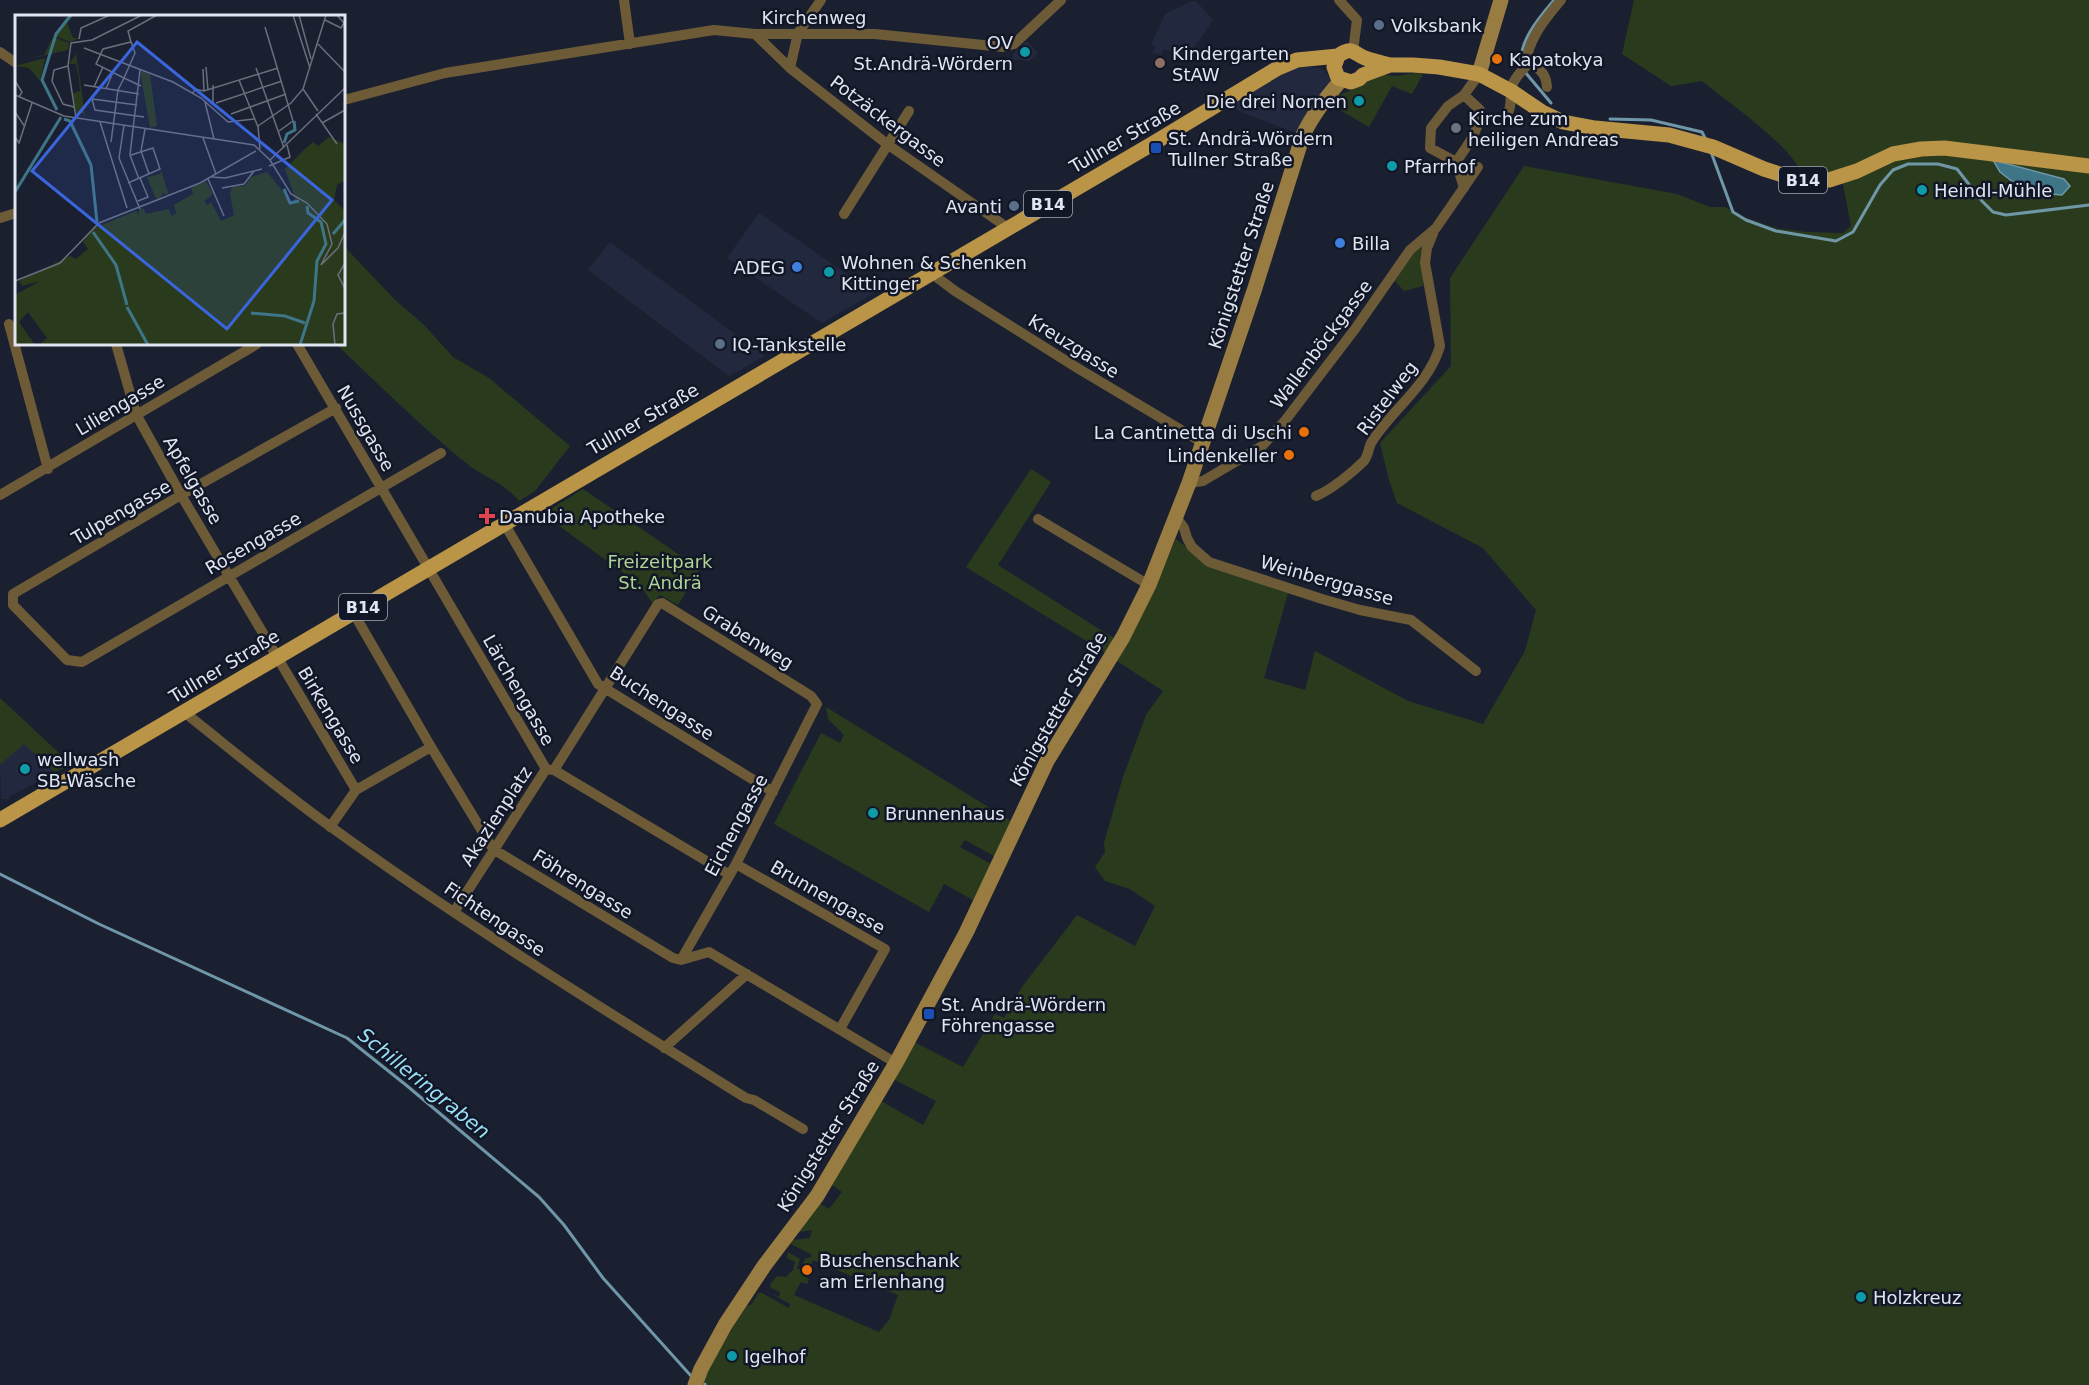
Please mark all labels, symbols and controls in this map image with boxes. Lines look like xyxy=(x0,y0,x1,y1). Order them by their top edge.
street label: Kirchenweg xyxy=(762,7,866,28)
inset map xyxy=(15,15,345,345)
place label: Volksbank xyxy=(1391,15,1483,36)
marker: Volksbank xyxy=(1372,18,1386,32)
place label: OV St.Andrä-Wördern xyxy=(854,32,1014,74)
place label: Kindergarten StAW xyxy=(1172,43,1289,85)
marker: OV St.Andrä-Wördern xyxy=(1018,45,1032,59)
place label: Kapatokya xyxy=(1509,49,1604,70)
marker: Kapatokya xyxy=(1490,52,1504,66)
marker: Kindergarten StAW xyxy=(1153,56,1167,70)
street label: Potzäckergasse xyxy=(826,71,950,171)
place label: Die drei Nornen xyxy=(1206,91,1347,112)
marker: Die drei Nornen xyxy=(1352,94,1366,108)
street label: Tullner Straße xyxy=(1065,97,1184,178)
place label: Kirche zum heiligen Andreas xyxy=(1468,108,1619,150)
marker: Kirche zum heiligen Andreas xyxy=(1449,121,1463,135)
place label: St. Andrä-Wördern Tullner Straße xyxy=(1167,128,1333,170)
marker: St. Andrä-Wördern Tullner Straße xyxy=(1149,141,1163,155)
place label: Pfarrhof xyxy=(1404,156,1476,177)
marker: Pfarrhof xyxy=(1385,159,1399,173)
road number: B14 xyxy=(1779,167,1827,193)
street label: Königstetter Straße xyxy=(1204,179,1278,351)
place label: Heindl-Mühle xyxy=(1934,180,2052,201)
marker: Heindl-Mühle xyxy=(1915,183,1929,197)
road number: B14 xyxy=(1024,191,1072,217)
place label: Avanti xyxy=(946,196,1002,217)
marker: Avanti xyxy=(1007,199,1021,213)
place label: Billa xyxy=(1352,233,1390,254)
marker: Billa xyxy=(1333,236,1347,250)
place label: Wohnen & Schenken Kittinger xyxy=(841,252,1027,294)
place label: ADEG xyxy=(734,257,785,278)
marker: ADEG xyxy=(790,260,804,274)
marker: Wohnen & Schenken Kittinger xyxy=(822,265,836,279)
street label: Wallenböckgasse xyxy=(1266,276,1376,412)
street label: Kreuzgasse xyxy=(1025,310,1123,382)
place label: IQ-Tankstelle xyxy=(732,334,846,355)
marker: IQ-Tankstelle xyxy=(713,337,727,351)
street label: Ristelweg xyxy=(1352,357,1422,439)
street label: Liliengasse xyxy=(72,370,168,440)
street label: Tullner Straße xyxy=(583,379,702,460)
street label: Nussgasse xyxy=(333,381,399,475)
place label: La Cantinetta di Uschi xyxy=(1094,422,1292,443)
marker: La Cantinetta di Uschi xyxy=(1297,425,1311,439)
street label: Apfelgasse xyxy=(159,432,227,528)
place label: Lindenkeller xyxy=(1167,445,1278,466)
marker: Lindenkeller xyxy=(1282,448,1296,462)
street label: Tulpengasse xyxy=(67,475,174,549)
place label: Danubia Apotheke xyxy=(499,506,665,527)
street label: Rosengasse xyxy=(201,507,305,579)
marker: Danubia Apotheke xyxy=(480,509,494,523)
park label: Freizeitpark St. Andrä xyxy=(608,551,713,593)
street label: Weinberggasse xyxy=(1258,551,1396,609)
road number: B14 xyxy=(339,594,387,620)
street label: Grabenweg xyxy=(699,601,797,673)
street label: Tullner Straße xyxy=(164,625,283,708)
street label: Königstetter Straße xyxy=(1005,628,1111,790)
street label: Lärchengasse xyxy=(479,631,559,749)
street label: Buchengasse xyxy=(606,662,718,744)
street label: Birkengasse xyxy=(294,663,368,767)
place label: wellwash SB-Wäsche xyxy=(37,749,136,791)
marker: wellwash SB-Wäsche xyxy=(18,762,32,776)
street label: Akazienplatz xyxy=(456,762,536,870)
street label: Eichengasse xyxy=(700,770,772,880)
place label: Brunnenhaus xyxy=(885,803,1005,824)
marker: Brunnenhaus xyxy=(866,806,880,820)
street label: Föhrengasse xyxy=(529,845,637,923)
street label: Brunnengasse xyxy=(767,856,889,938)
street label: Fichtengasse xyxy=(441,878,549,960)
place label: St. Andrä-Wördern Föhrengasse xyxy=(941,994,1106,1036)
marker: St. Andrä-Wördern Föhrengasse xyxy=(922,1007,936,1021)
water label: Schilleringraben xyxy=(353,1022,495,1144)
street label: Königstetter Straße xyxy=(773,1056,883,1216)
place label: Buschenschank am Erlenhang xyxy=(819,1250,960,1292)
marker: Buschenschank am Erlenhang xyxy=(800,1263,814,1277)
place label: Holzkreuz xyxy=(1873,1287,1961,1308)
marker: Holzkreuz xyxy=(1854,1290,1868,1304)
place label: Igelhof xyxy=(744,1346,806,1367)
marker: Igelhof xyxy=(725,1349,739,1363)

